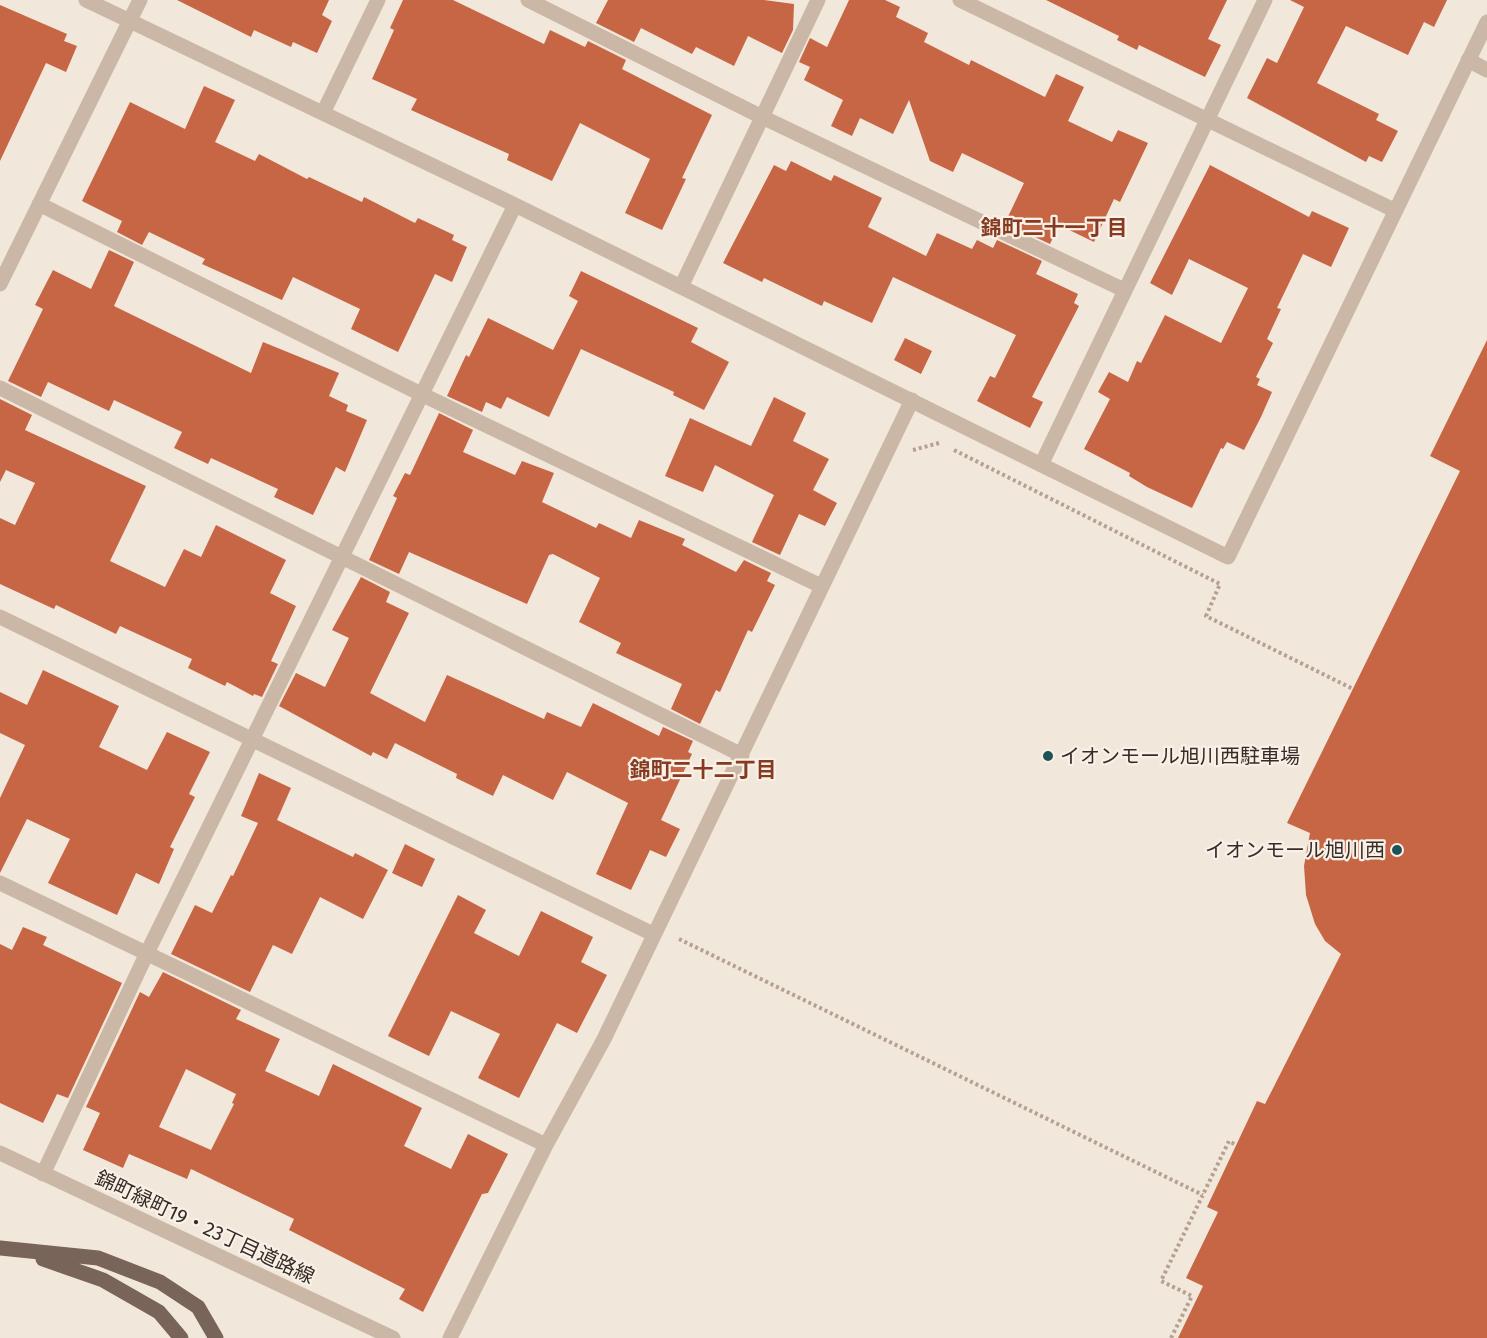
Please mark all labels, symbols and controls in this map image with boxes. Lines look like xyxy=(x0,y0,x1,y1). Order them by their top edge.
district label: 錦町二十一丁目 xyxy=(981,215,1128,241)
place label: イオンモール旭川西駐車場 xyxy=(1060,744,1300,768)
marker: イオンモール旭川西駐車場 xyxy=(1041,749,1055,763)
district label: 錦町二十二丁目 xyxy=(630,757,777,783)
place label: イオンモール旭川西 xyxy=(1205,838,1385,862)
marker: イオンモール旭川西 xyxy=(1390,843,1404,857)
street label: 錦町緑町19・23丁目道路線 xyxy=(92,1166,318,1288)

